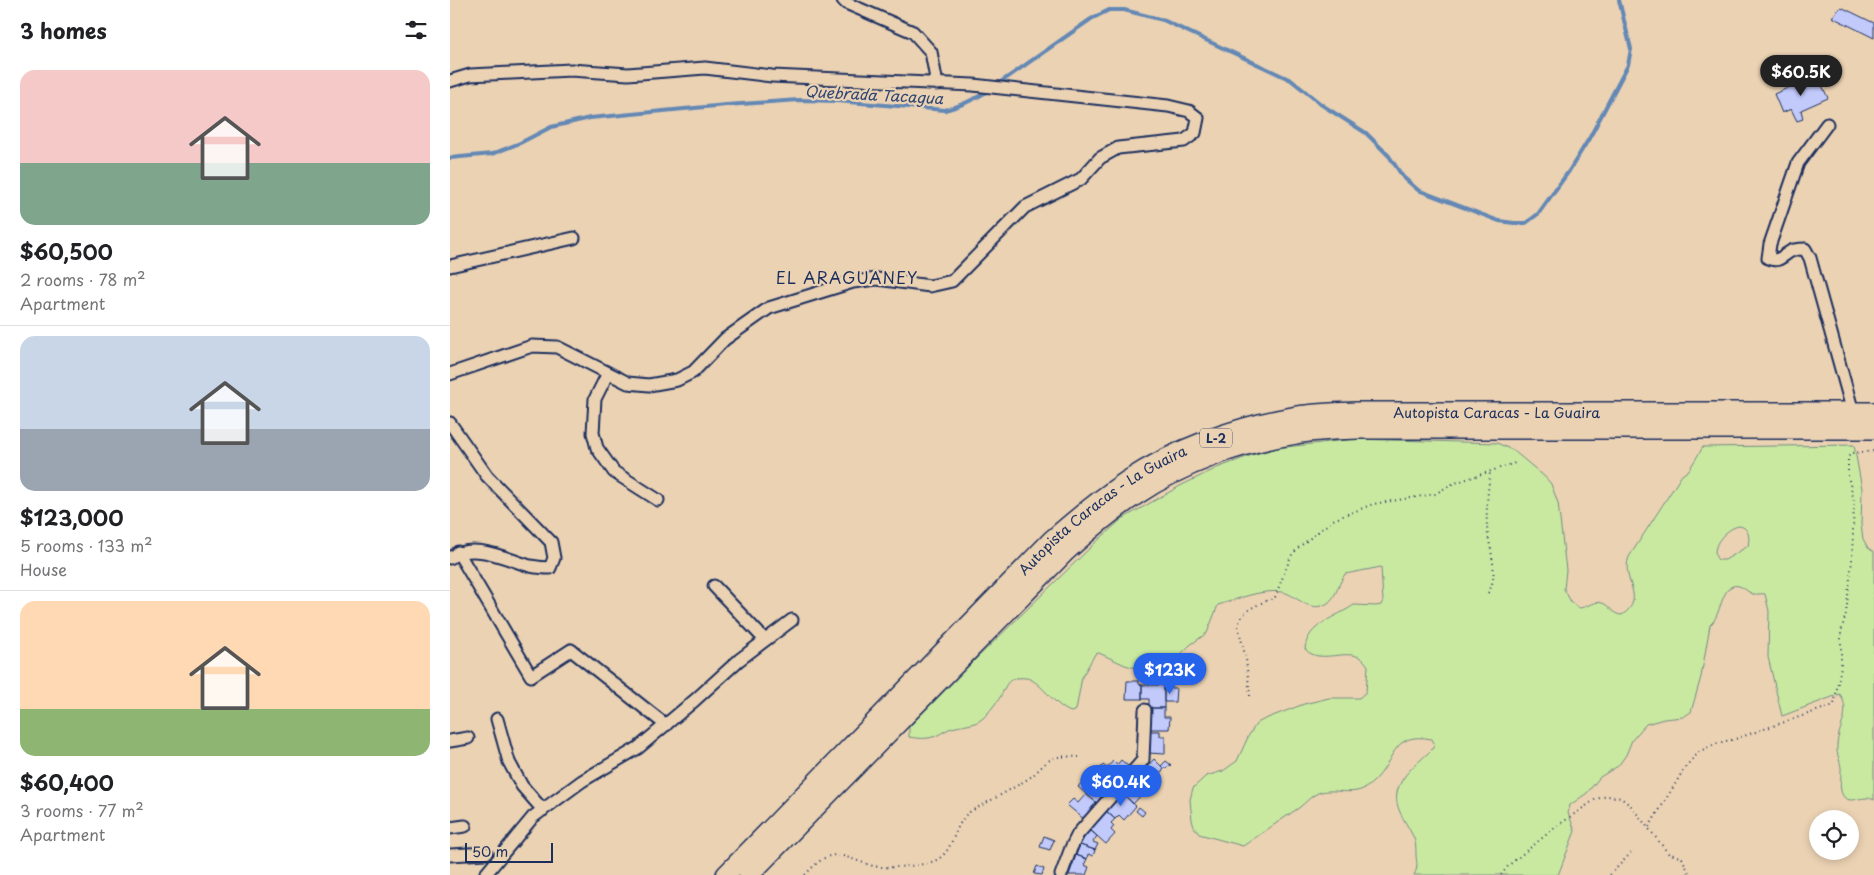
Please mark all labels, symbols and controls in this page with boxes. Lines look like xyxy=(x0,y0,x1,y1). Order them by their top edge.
text: 3 homes xyxy=(20,14,107,46)
icon: filters xyxy=(402,16,430,44)
pin: $60.5K xyxy=(1760,54,1842,97)
text: $60.5K xyxy=(1771,59,1831,83)
water label: Quebrada Tacagua xyxy=(804,79,944,109)
icon: home xyxy=(180,103,270,193)
text: $60,500 xyxy=(20,235,113,267)
district label: EL ARAGUANEY xyxy=(776,265,918,289)
text: 2 rooms · 78 m² xyxy=(20,267,146,291)
text: Apartment xyxy=(20,291,105,315)
icon: home xyxy=(180,368,270,458)
street label: Autopista Caracas - La Guaira xyxy=(1393,402,1600,423)
road number: L-2 xyxy=(1200,428,1232,448)
street label: Autopista Caracas - La Guaira xyxy=(1013,440,1190,580)
text: $123,000 xyxy=(20,501,123,533)
text: 5 rooms · 133 m² xyxy=(20,533,153,557)
text: House xyxy=(20,557,67,581)
icon: home xyxy=(180,633,270,723)
pin: $123K xyxy=(1135,652,1205,695)
text: $123K xyxy=(1144,657,1196,681)
pin: $60.4K xyxy=(1080,764,1162,807)
text: $60,400 xyxy=(20,766,114,798)
text: $60.4K xyxy=(1092,769,1150,793)
text: 3 rooms · 77 m² xyxy=(20,798,144,822)
map controls xyxy=(1809,810,1859,860)
button: locate xyxy=(1809,810,1859,860)
text: Apartment xyxy=(20,822,105,846)
scale bar xyxy=(465,840,552,863)
text: 50 m xyxy=(472,841,508,862)

